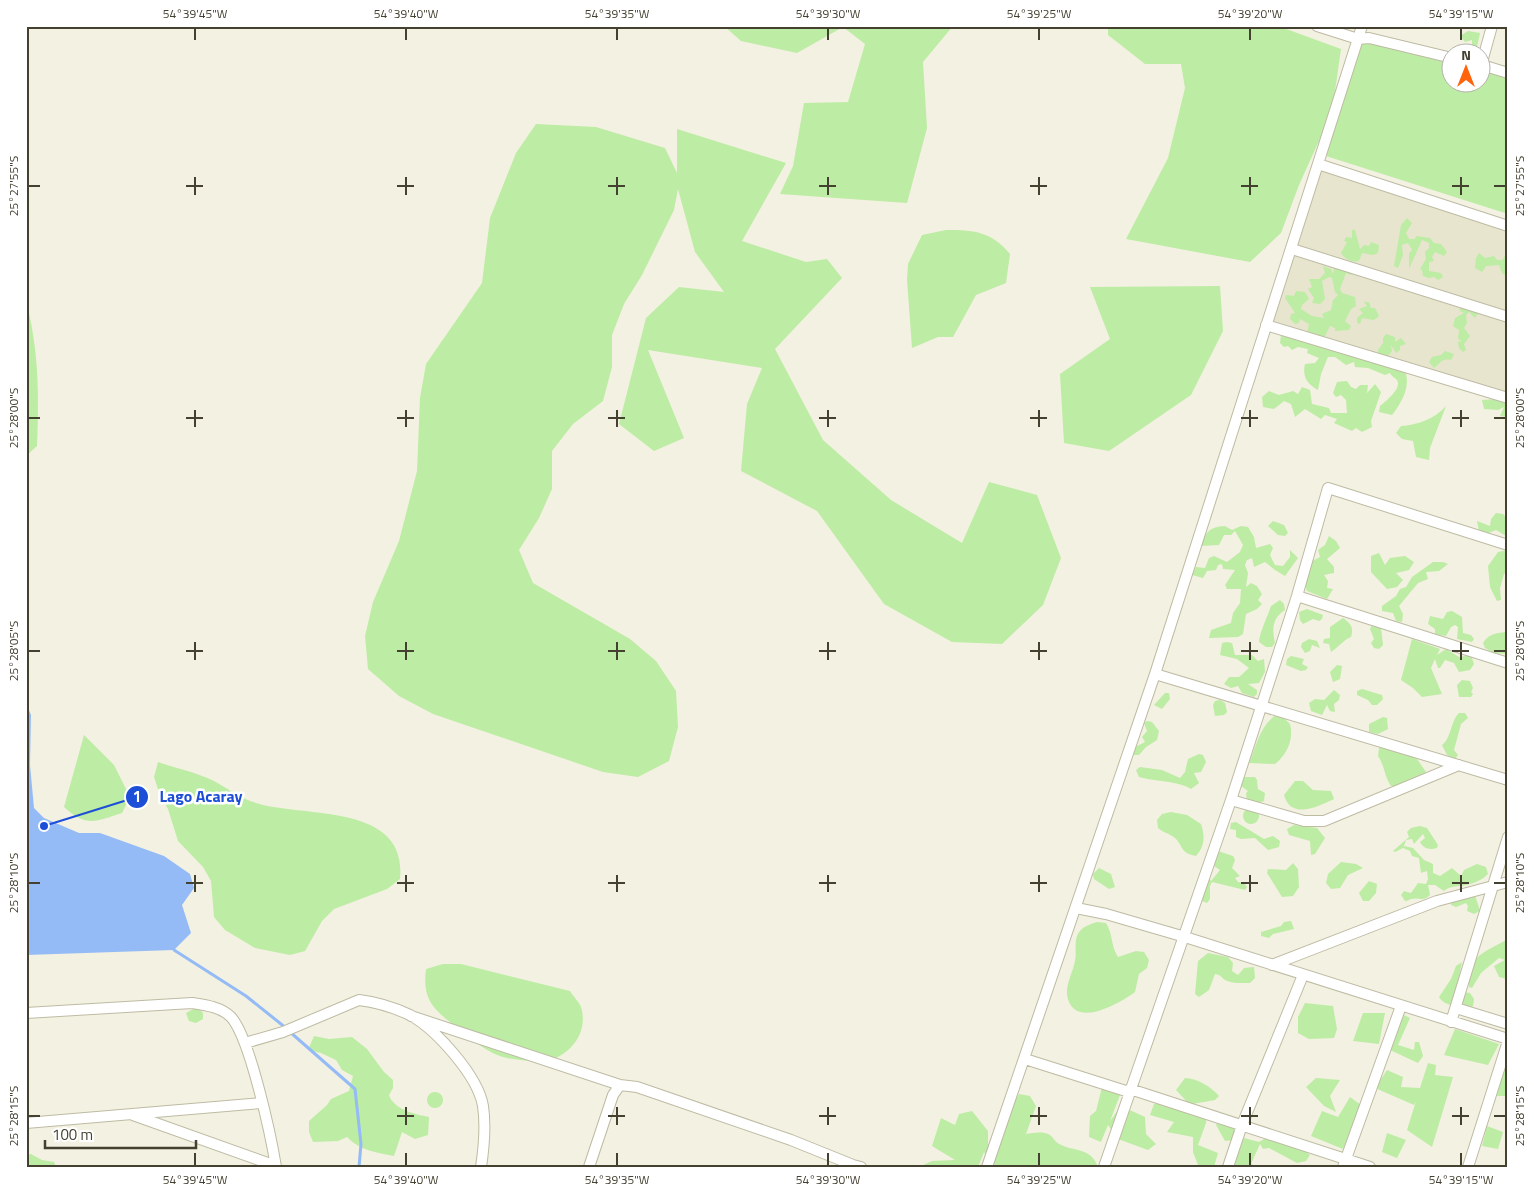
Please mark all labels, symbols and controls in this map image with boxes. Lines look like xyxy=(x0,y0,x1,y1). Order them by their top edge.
text: 54°39'45"W xyxy=(163,4,228,23)
text: 54°39'40"W xyxy=(374,4,439,23)
text: 54°39'35"W xyxy=(585,4,650,23)
text: 54°39'30"W xyxy=(796,4,861,23)
text: 54°39'25"W xyxy=(1007,4,1072,23)
text: 54°39'20"W xyxy=(1218,4,1283,23)
text: 54°39'15"W xyxy=(1429,4,1494,23)
north arrow xyxy=(1442,42,1492,92)
text: N xyxy=(1461,44,1471,65)
text: 25°27'55"S xyxy=(4,156,23,216)
text: 25°27'55"S xyxy=(1510,156,1529,216)
text: 25°28'00"S xyxy=(4,388,23,448)
text: 25°28'00"S xyxy=(1510,388,1529,448)
text: 25°28'05"S xyxy=(4,621,23,681)
text: 25°28'05"S xyxy=(1510,621,1529,681)
callout: Lago Acaray xyxy=(124,781,252,812)
text: Lago Acaray xyxy=(159,784,243,808)
text: 1 xyxy=(133,785,141,808)
text: 25°28'10"S xyxy=(4,853,23,913)
text: 25°28'10"S xyxy=(1510,853,1529,913)
text: 25°28'15"S xyxy=(4,1086,23,1146)
text: 25°28'15"S xyxy=(1510,1086,1529,1146)
scale bar xyxy=(45,1118,196,1150)
text: 100 m xyxy=(52,1123,93,1146)
text: 54°39'45"W xyxy=(163,1170,228,1189)
text: 54°39'40"W xyxy=(374,1170,439,1189)
text: 54°39'35"W xyxy=(585,1170,650,1189)
text: 54°39'30"W xyxy=(796,1170,861,1189)
text: 54°39'25"W xyxy=(1007,1170,1072,1189)
text: 54°39'20"W xyxy=(1218,1170,1283,1189)
text: 54°39'15"W xyxy=(1429,1170,1494,1189)

